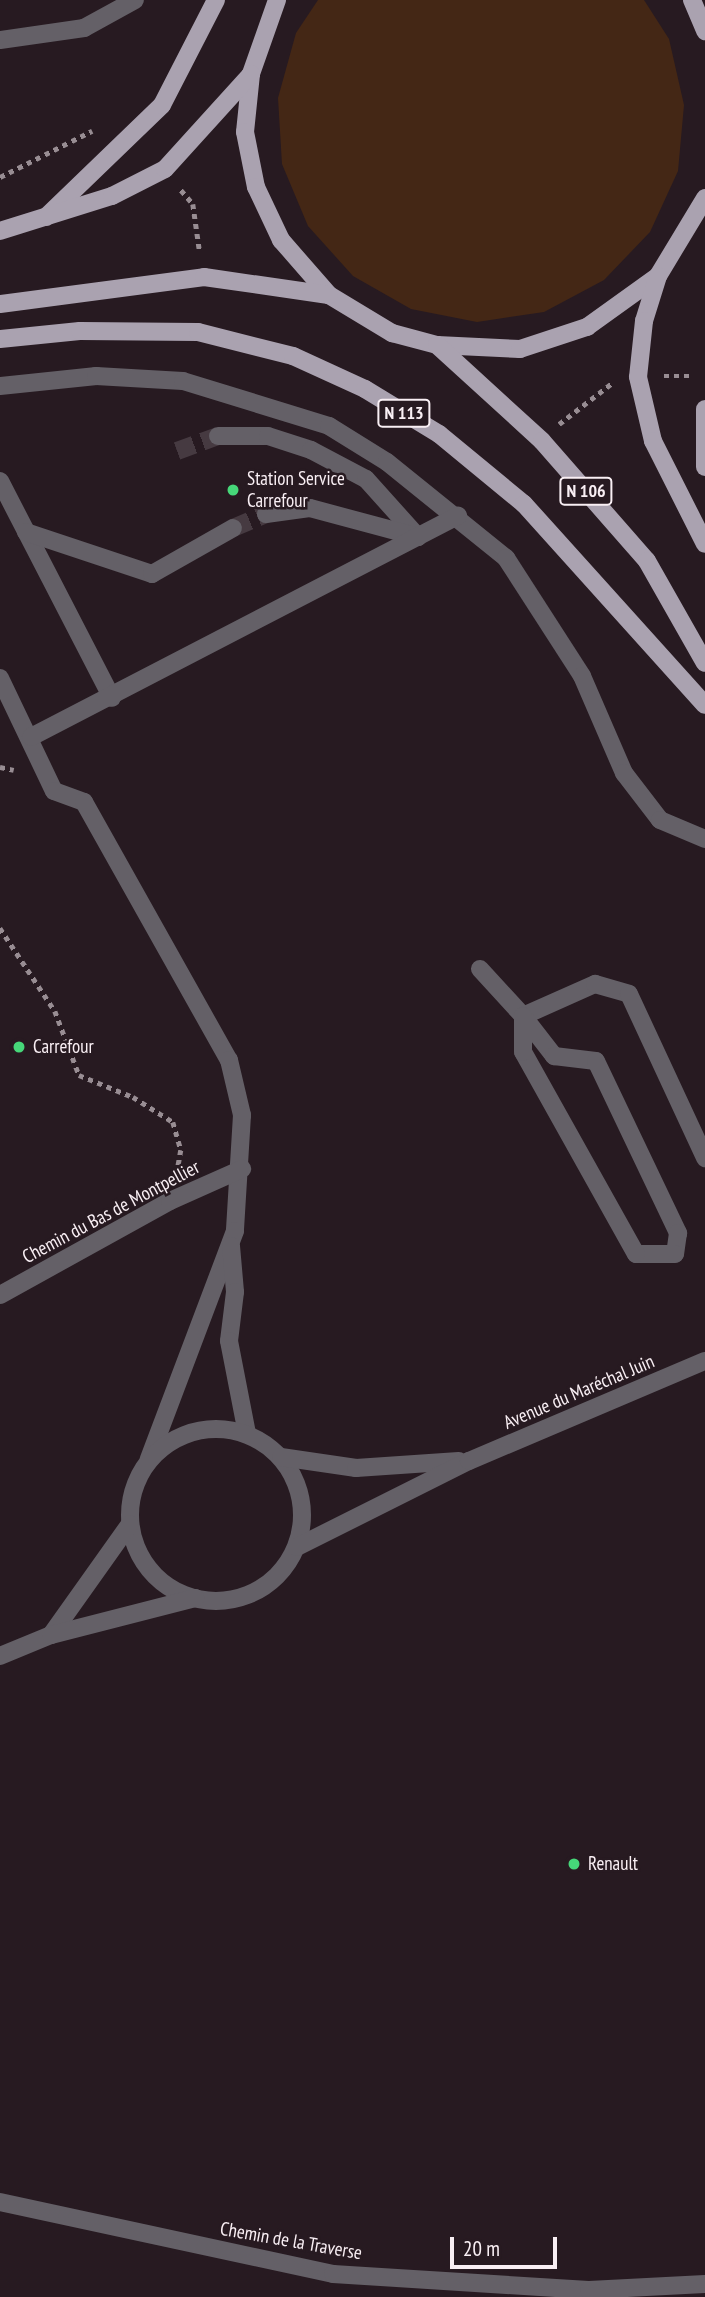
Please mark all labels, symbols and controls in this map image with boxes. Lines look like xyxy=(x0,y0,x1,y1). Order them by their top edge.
road number: N 113 xyxy=(376,398,432,428)
place label: Station Service Carrefour xyxy=(247,468,345,512)
road number: N 106 xyxy=(558,476,614,505)
marker: Station Service Carrefour xyxy=(225,482,241,498)
place label: Carrefour xyxy=(33,1036,94,1058)
marker: Carrefour xyxy=(11,1039,27,1055)
street label: Chemin du Bas de Montpellier xyxy=(19,1156,203,1268)
street label: Avenue du Maréchal Juin xyxy=(500,1350,658,1434)
place label: Renault xyxy=(588,1853,638,1875)
marker: Renault xyxy=(566,1856,582,1872)
street label: Chemin de la Traverse xyxy=(218,2217,364,2265)
scale bar xyxy=(453,2224,560,2268)
text: 20 m xyxy=(463,2235,500,2262)

